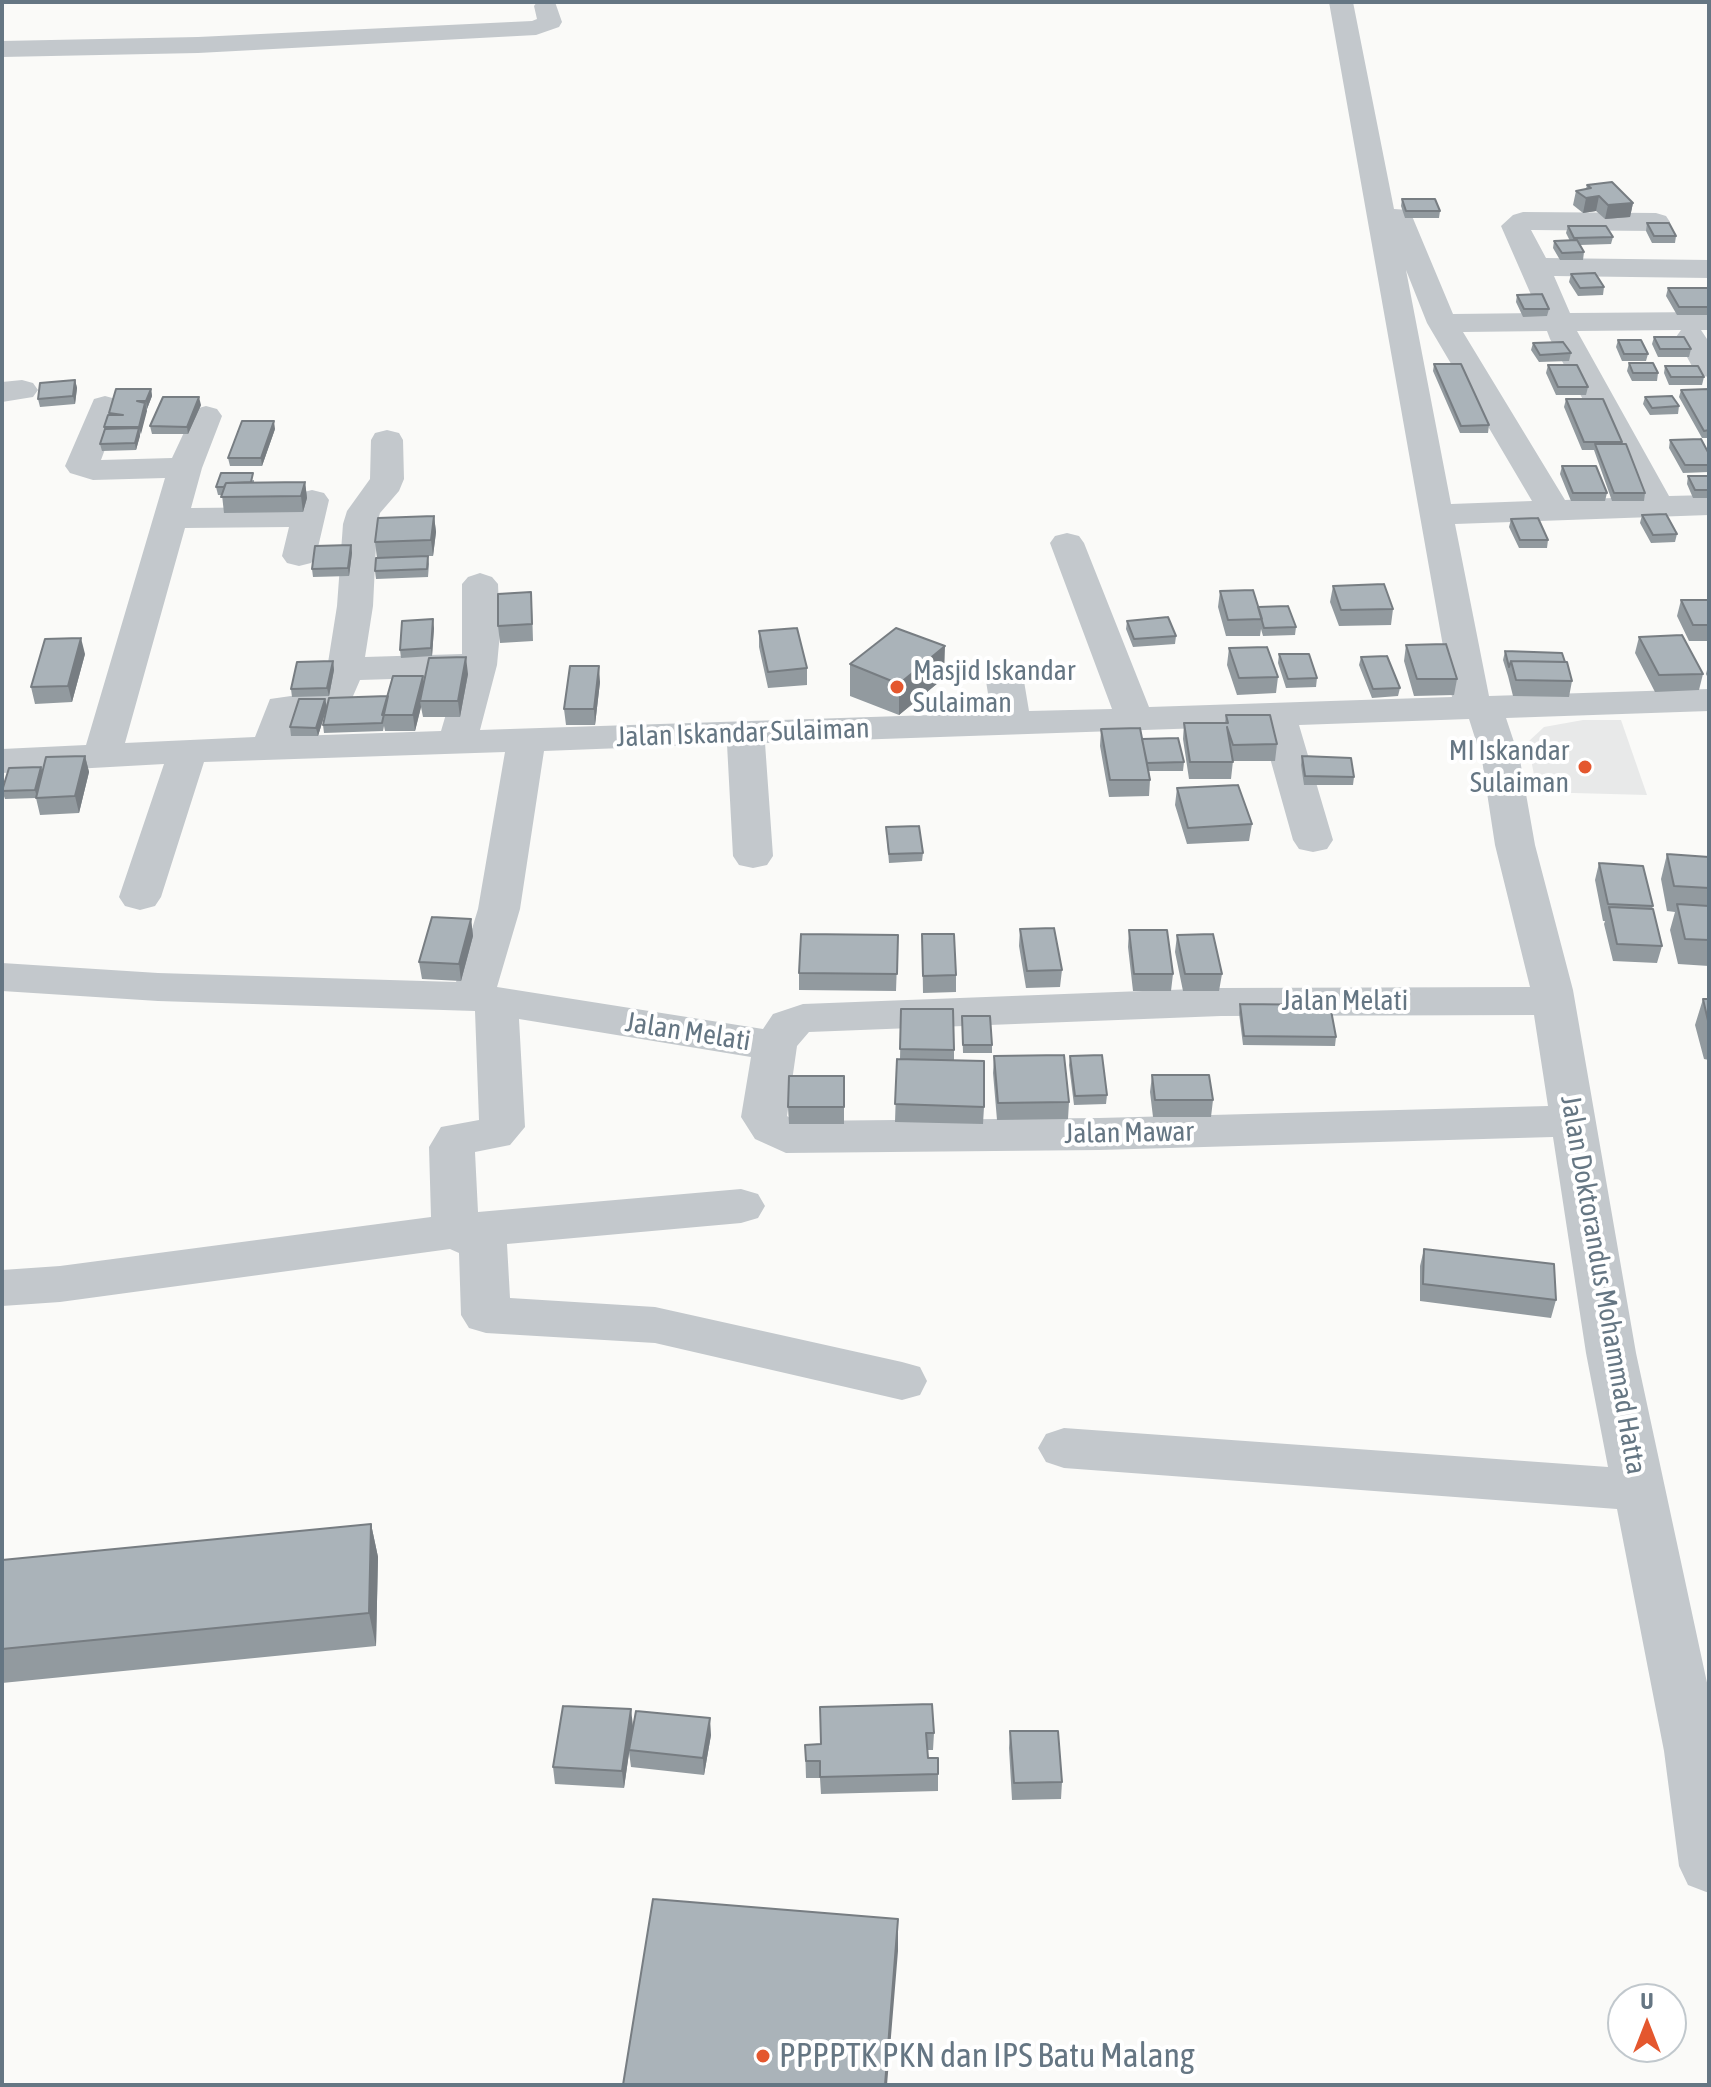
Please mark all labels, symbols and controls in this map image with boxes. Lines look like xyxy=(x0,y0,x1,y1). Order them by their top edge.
place label: Masjid Iskandar Sulaiman xyxy=(913,654,1075,720)
marker: Masjid Iskandar Sulaiman xyxy=(888,678,906,696)
street label: Jalan Iskandar Sulaiman xyxy=(616,712,870,754)
place label: MI Iskandar Sulaiman xyxy=(1449,734,1569,800)
marker: MI Iskandar Sulaiman xyxy=(1576,758,1594,776)
street label: Jalan Melati xyxy=(1282,984,1408,1018)
street label: Jalan Melati xyxy=(623,1006,753,1058)
street label: Jalan Doktorandus Mohammad Hatta xyxy=(1553,1093,1653,1477)
street label: Jalan Mawar xyxy=(1064,1115,1194,1151)
north arrow xyxy=(1607,1983,1687,2063)
text: U xyxy=(1641,1988,1653,2014)
place label: PPPPTK PKN dan IPS Batu Malang xyxy=(779,2036,1195,2076)
marker: PPPPTK PKN dan IPS Batu Malang xyxy=(754,2047,772,2065)

